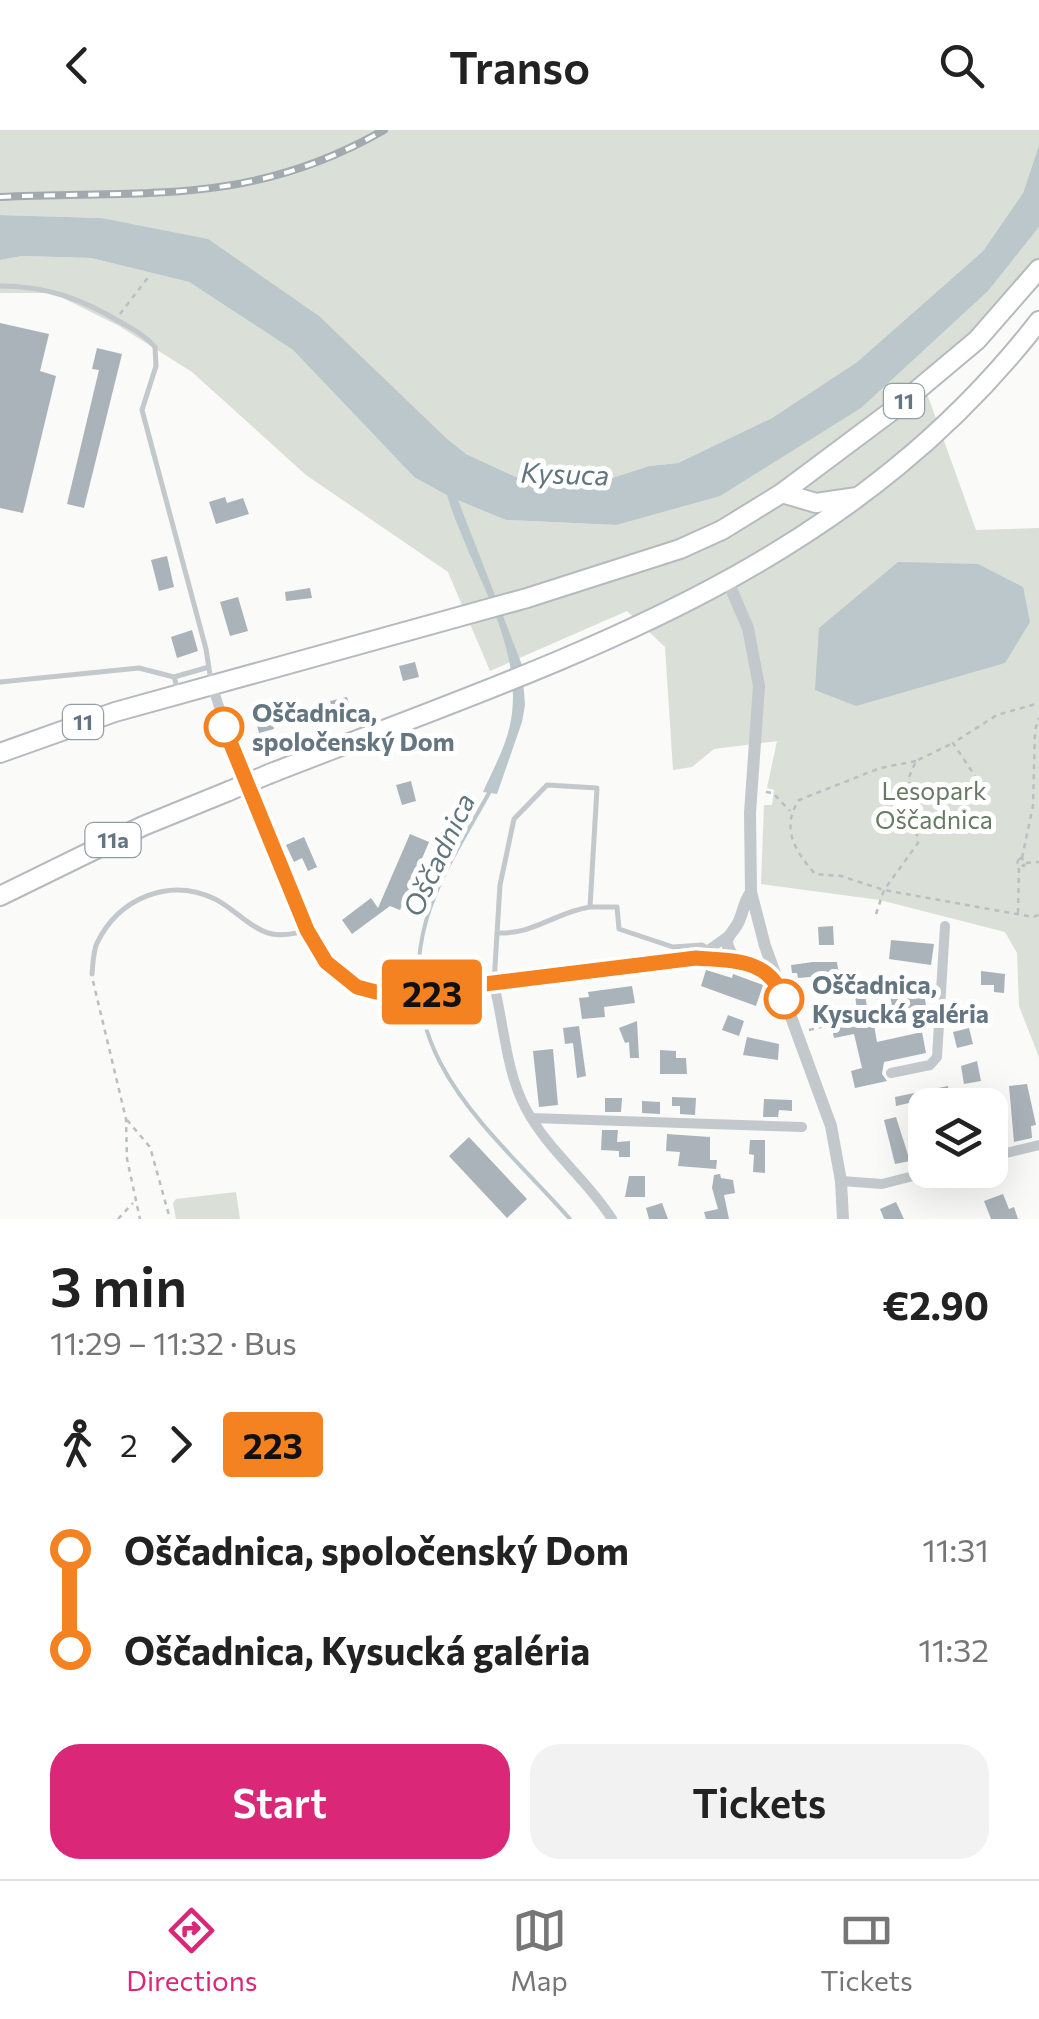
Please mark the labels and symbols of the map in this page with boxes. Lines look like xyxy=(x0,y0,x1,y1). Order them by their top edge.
road number: 11 xyxy=(884,384,924,418)
water label: Kysuca xyxy=(520,454,610,492)
place label: Oščadnica, spoločenský Dom xyxy=(252,697,454,756)
road number: 11 xyxy=(63,705,103,739)
marker: Oščadnica, spoločenský Dom xyxy=(205,708,243,746)
park label: Lesopark Oščadnica xyxy=(875,775,993,834)
water label: Oščadnica xyxy=(395,788,481,922)
road number: 11a xyxy=(86,823,140,857)
line badge: 223 xyxy=(374,960,490,1024)
place label: Oščadnica, Kysucká galéria xyxy=(812,969,989,1028)
marker: Oščadnica, Kysucká galéria xyxy=(765,980,803,1018)

